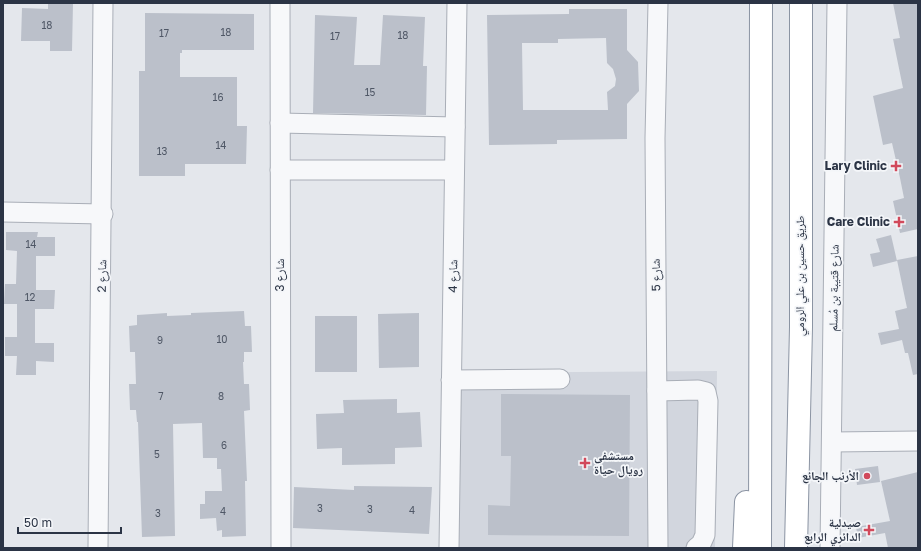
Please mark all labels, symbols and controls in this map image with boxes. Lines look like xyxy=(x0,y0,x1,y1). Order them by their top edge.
house number: 18 xyxy=(42,19,52,31)
house number: 18 xyxy=(221,26,231,38)
house number: 17 xyxy=(159,27,169,39)
house number: 18 xyxy=(398,29,408,41)
house number: 17 xyxy=(330,30,340,42)
house number: 15 xyxy=(365,86,376,98)
house number: 16 xyxy=(213,91,223,103)
house number: 14 xyxy=(216,139,226,151)
house number: 13 xyxy=(157,145,167,157)
place label: Lary Clinic xyxy=(825,158,887,173)
marker: Lary Clinic xyxy=(890,160,902,172)
place label: Care Clinic xyxy=(827,214,890,229)
street label: طريق حسين بن علي الرومي xyxy=(792,216,810,336)
marker: Care Clinic xyxy=(893,216,905,228)
house number: 14 xyxy=(26,238,36,250)
street label: شارع قتيبة بن مُسلم xyxy=(825,244,843,332)
street label: شارع 3 xyxy=(272,258,288,291)
street label: شارع 5 xyxy=(648,258,664,292)
street label: شارع 2 xyxy=(94,259,110,293)
street label: شارع 4 xyxy=(445,259,461,293)
house number: 12 xyxy=(25,291,36,303)
house number: 10 xyxy=(216,333,228,345)
house number: 9 xyxy=(157,334,163,346)
house number: 7 xyxy=(158,390,164,402)
house number: 8 xyxy=(218,390,224,402)
house number: 6 xyxy=(221,439,227,451)
house number: 5 xyxy=(154,448,160,460)
place label: مستشفى رويال حياة xyxy=(594,448,644,478)
marker: مستشفى رويال حياة xyxy=(579,457,591,469)
place label: الأرنب الجائع xyxy=(802,468,859,484)
marker: الأرنب الجائع xyxy=(862,471,872,481)
house number: 3 xyxy=(317,502,323,514)
house number: 3 xyxy=(367,503,373,515)
house number: 4 xyxy=(409,504,415,516)
house number: 4 xyxy=(220,505,226,517)
house number: 3 xyxy=(155,507,161,519)
scale bar xyxy=(18,509,121,535)
text: 50 m xyxy=(24,515,52,530)
place label: صيدلية الدائري الرابع xyxy=(804,515,861,547)
marker: صيدلية الدائري الرابع xyxy=(864,525,874,535)

